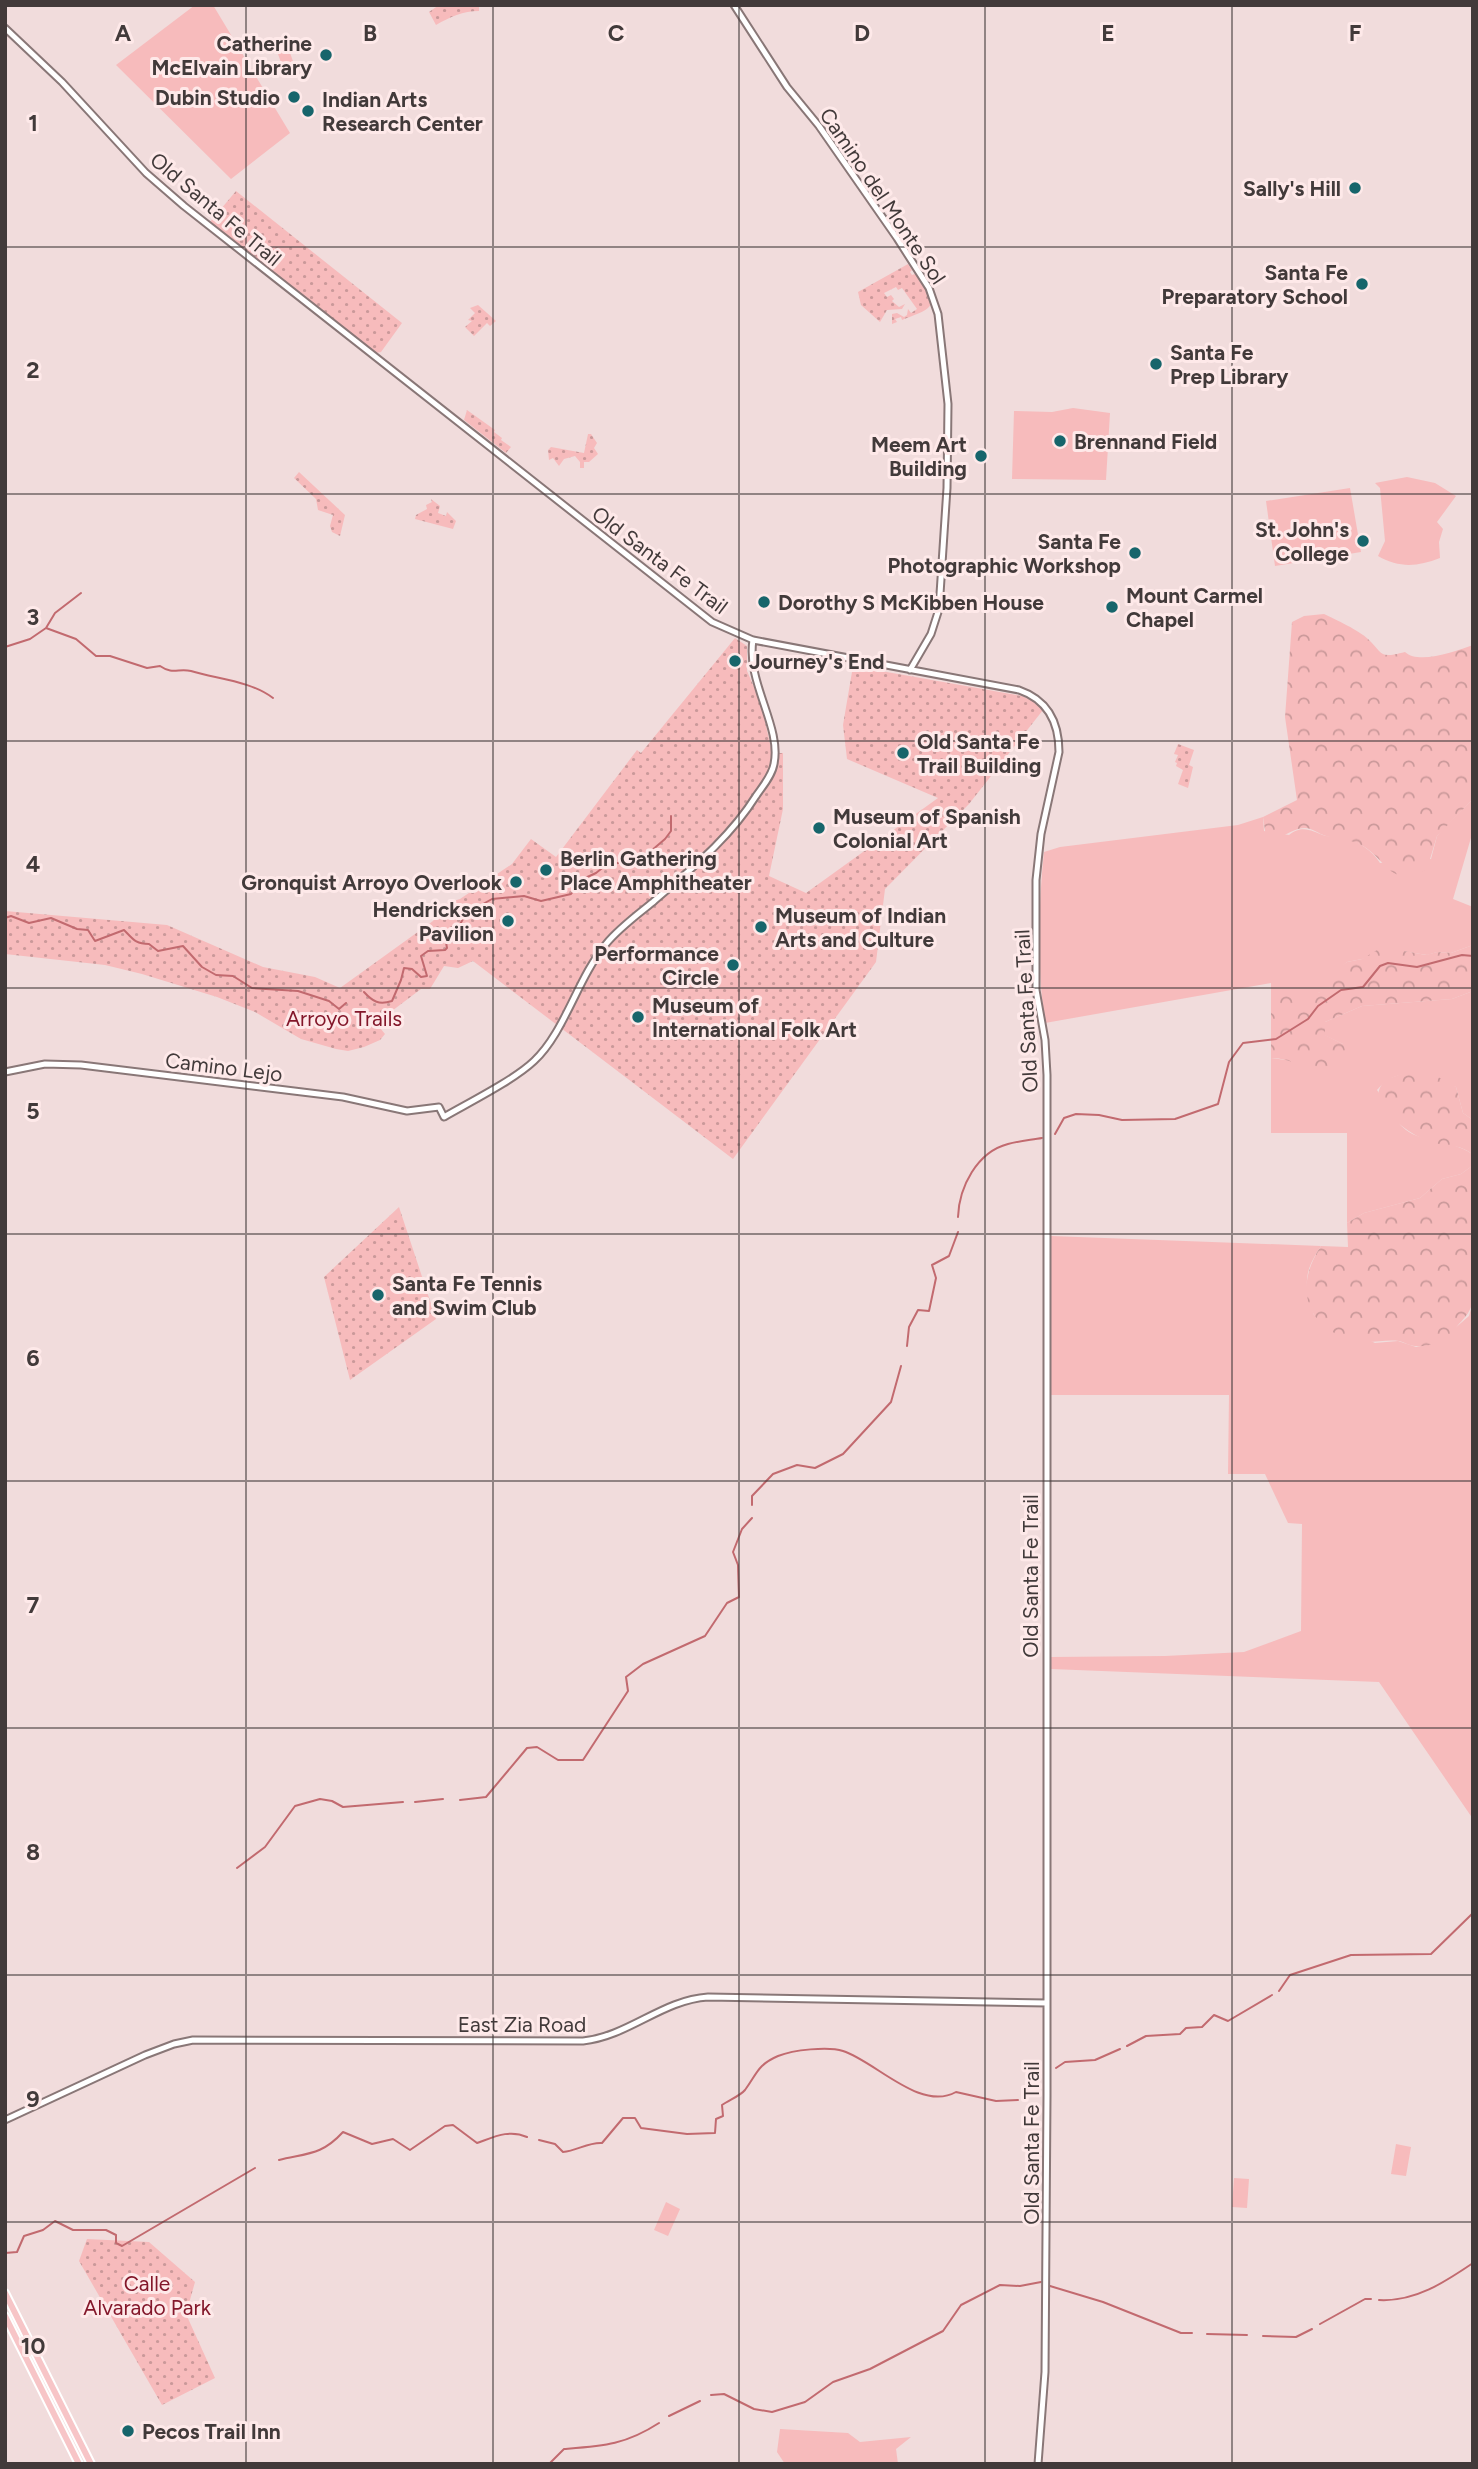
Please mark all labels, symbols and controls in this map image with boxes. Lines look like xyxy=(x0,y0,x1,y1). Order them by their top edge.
text: A xyxy=(115,19,132,47)
text: B xyxy=(363,19,377,47)
text: C xyxy=(608,19,625,47)
text: D xyxy=(854,19,870,47)
text: E xyxy=(1101,19,1115,47)
text: F xyxy=(1349,19,1362,47)
place label: Catherine McElvain Library xyxy=(152,31,313,80)
marker: Catherine McElvain Library xyxy=(318,47,334,63)
place label: Dubin Studio xyxy=(155,85,280,110)
place label: Indian Arts Research Center xyxy=(322,87,483,136)
marker: Dubin Studio xyxy=(286,89,302,105)
marker: Indian Arts Research Center xyxy=(300,103,316,119)
street label: Camino del Monte Sol xyxy=(815,103,951,289)
text: 1 xyxy=(28,109,38,137)
street label: Old Santa Fe Trail xyxy=(145,147,287,271)
place label: Sally's Hill xyxy=(1243,176,1341,201)
marker: Sally's Hill xyxy=(1347,180,1363,196)
place label: Santa Fe Preparatory School xyxy=(1162,260,1348,309)
marker: Santa Fe Preparatory School xyxy=(1354,276,1370,292)
place label: Santa Fe Prep Library xyxy=(1170,340,1289,389)
text: 2 xyxy=(26,356,40,384)
marker: Santa Fe Prep Library xyxy=(1148,356,1164,372)
place label: Brennand Field xyxy=(1074,429,1217,454)
place label: Meem Art Building xyxy=(871,432,967,481)
marker: Brennand Field xyxy=(1052,433,1068,449)
marker: Meem Art Building xyxy=(973,448,989,464)
street label: Old Santa Fe Trail xyxy=(587,501,733,619)
place label: St. John's College xyxy=(1255,517,1349,566)
place label: Santa Fe Photographic Workshop xyxy=(888,529,1121,578)
marker: St. John's College xyxy=(1355,533,1371,549)
marker: Santa Fe Photographic Workshop xyxy=(1127,545,1143,561)
place label: Mount Carmel Chapel xyxy=(1126,583,1263,632)
place label: Dorothy S McKibben House xyxy=(778,590,1044,615)
marker: Dorothy S McKibben House xyxy=(756,594,772,610)
marker: Mount Carmel Chapel xyxy=(1104,599,1120,615)
text: 3 xyxy=(27,603,39,631)
place label: Journey's End xyxy=(749,649,885,674)
marker: Journey's End xyxy=(727,653,743,669)
place label: Old Santa Fe Trail Building xyxy=(917,729,1041,778)
marker: Old Santa Fe Trail Building xyxy=(895,745,911,761)
place label: Museum of Spanish Colonial Art xyxy=(833,804,1021,853)
marker: Museum of Spanish Colonial Art xyxy=(811,820,827,836)
place label: Berlin Gathering Place Amphitheater xyxy=(560,846,752,895)
text: 4 xyxy=(26,850,40,878)
marker: Berlin Gathering Place Amphitheater xyxy=(538,862,554,878)
place label: Gronquist Arroyo Overlook xyxy=(241,870,503,895)
marker: Gronquist Arroyo Overlook xyxy=(508,874,524,890)
place label: Hendricksen Pavilion xyxy=(373,897,494,946)
place label: Museum of Indian Arts and Culture xyxy=(775,903,946,952)
marker: Hendricksen Pavilion xyxy=(500,913,516,929)
marker: Museum of Indian Arts and Culture xyxy=(753,919,769,935)
street label: Old Santa Fe Trail xyxy=(1009,929,1043,1093)
place label: Performance Circle xyxy=(594,941,719,990)
marker: Performance Circle xyxy=(725,957,741,973)
place label: Museum of International Folk Art xyxy=(652,993,857,1042)
park label: Arroyo Trails xyxy=(286,1006,402,1031)
marker: Museum of International Folk Art xyxy=(630,1009,646,1025)
street label: Camino Lejo xyxy=(164,1047,284,1087)
text: 5 xyxy=(26,1097,40,1125)
place label: Santa Fe Tennis and Swim Club xyxy=(392,1271,542,1320)
marker: Santa Fe Tennis and Swim Club xyxy=(370,1287,386,1303)
text: 6 xyxy=(26,1344,40,1372)
street label: Old Santa Fe Trail xyxy=(1018,1494,1043,1658)
text: 7 xyxy=(27,1591,40,1619)
text: 8 xyxy=(26,1838,40,1866)
street label: East Zia Road xyxy=(458,2012,586,2037)
street label: Old Santa Fe Trail xyxy=(1019,2061,1044,2225)
text: 9 xyxy=(26,2085,40,2113)
park label: Calle Alvarado Park xyxy=(83,2271,212,2320)
text: 10 xyxy=(21,2332,45,2360)
place label: Pecos Trail Inn xyxy=(142,2419,281,2444)
marker: Pecos Trail Inn xyxy=(120,2423,136,2439)

